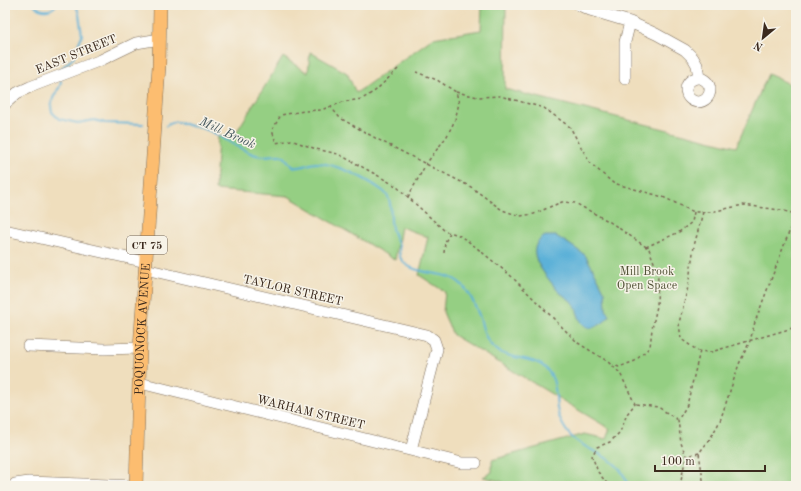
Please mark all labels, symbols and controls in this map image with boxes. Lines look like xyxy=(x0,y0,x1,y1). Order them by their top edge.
north arrow xyxy=(743,18,783,58)
street label: EAST STREET xyxy=(34,33,119,77)
text: N xyxy=(752,38,765,52)
water label: Mill Brook xyxy=(196,115,257,152)
road number: CT 75 xyxy=(127,236,167,254)
street label: POQUONOCK AVENUE xyxy=(134,263,153,395)
park label: Mill Brook Open Space xyxy=(617,266,678,292)
street label: TAYLOR STREET xyxy=(242,274,344,308)
street label: WARHAM STREET xyxy=(256,394,366,432)
scale bar xyxy=(655,447,765,473)
text: 100 m xyxy=(661,456,695,468)

